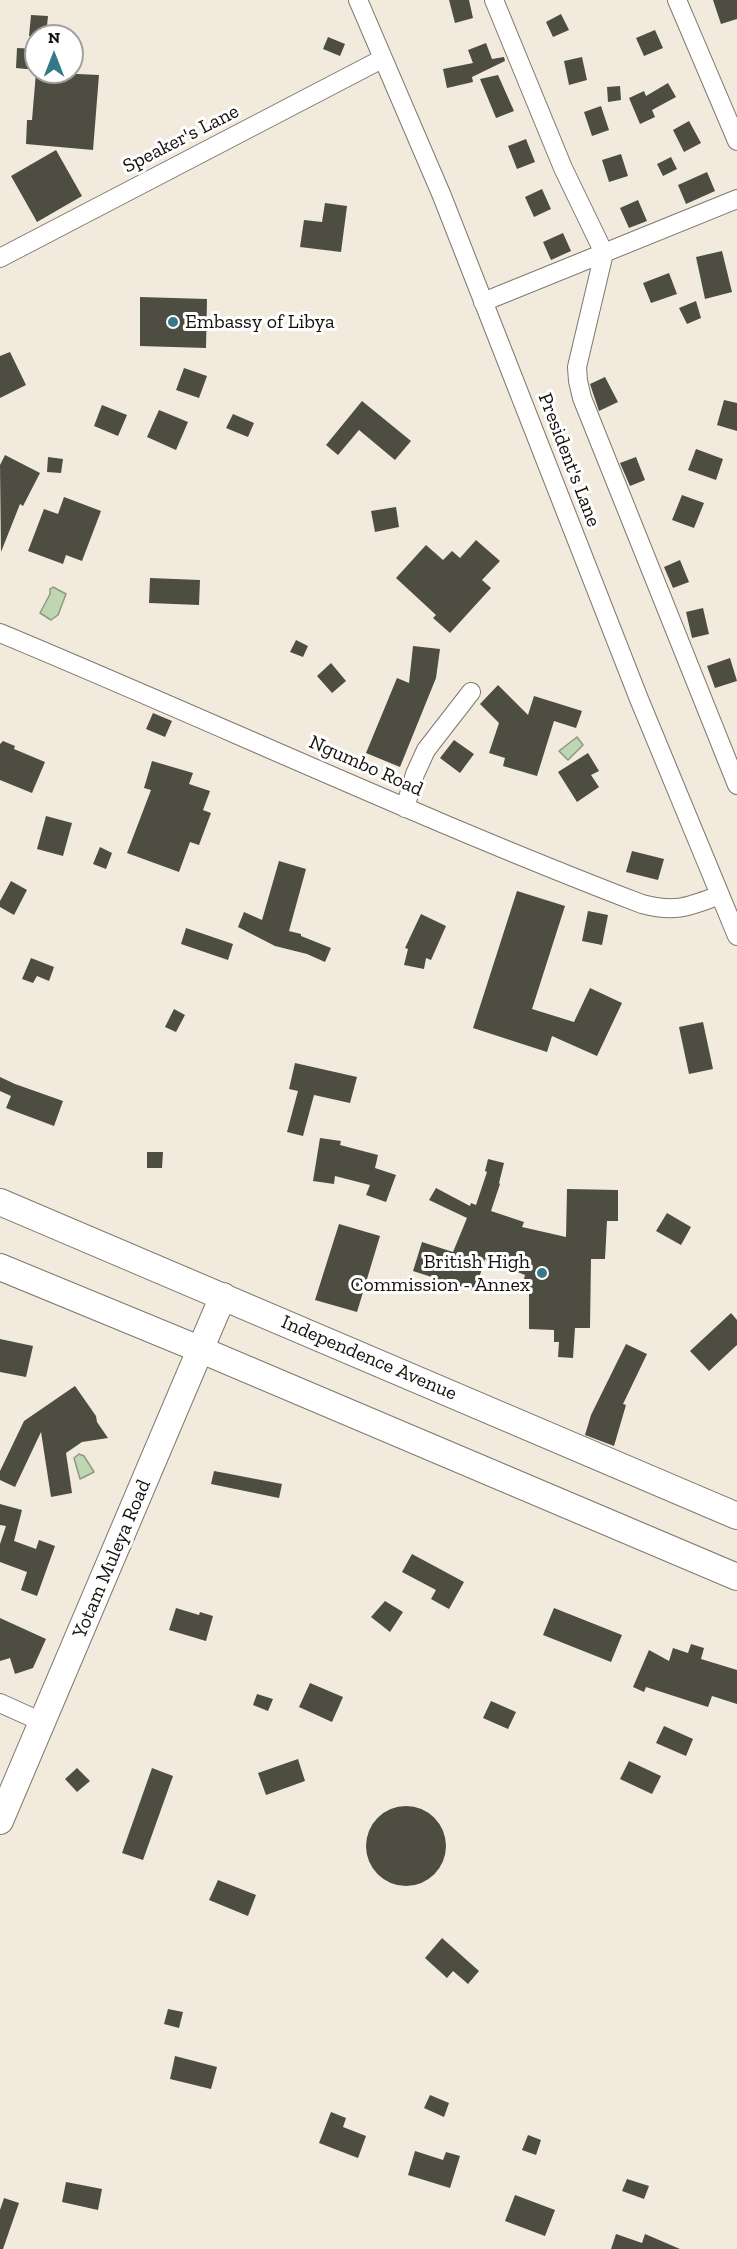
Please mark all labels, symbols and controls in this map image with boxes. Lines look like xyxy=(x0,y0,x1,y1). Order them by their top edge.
north arrow xyxy=(24,24,84,84)
text: N xyxy=(48,28,60,47)
street label: Speaker's Lane xyxy=(119,99,243,179)
place label: Embassy of Libya xyxy=(185,310,335,334)
marker: Embassy of Libya xyxy=(166,315,180,329)
street label: President's Lane xyxy=(532,390,606,530)
street label: Ngumbo Road xyxy=(305,730,427,802)
place label: British High Commission - Annex xyxy=(350,1250,530,1297)
marker: British High Commission - Annex xyxy=(535,1266,549,1280)
street label: Independence Avenue xyxy=(278,1310,460,1406)
street label: Yotam Muleya Road xyxy=(68,1476,156,1642)

